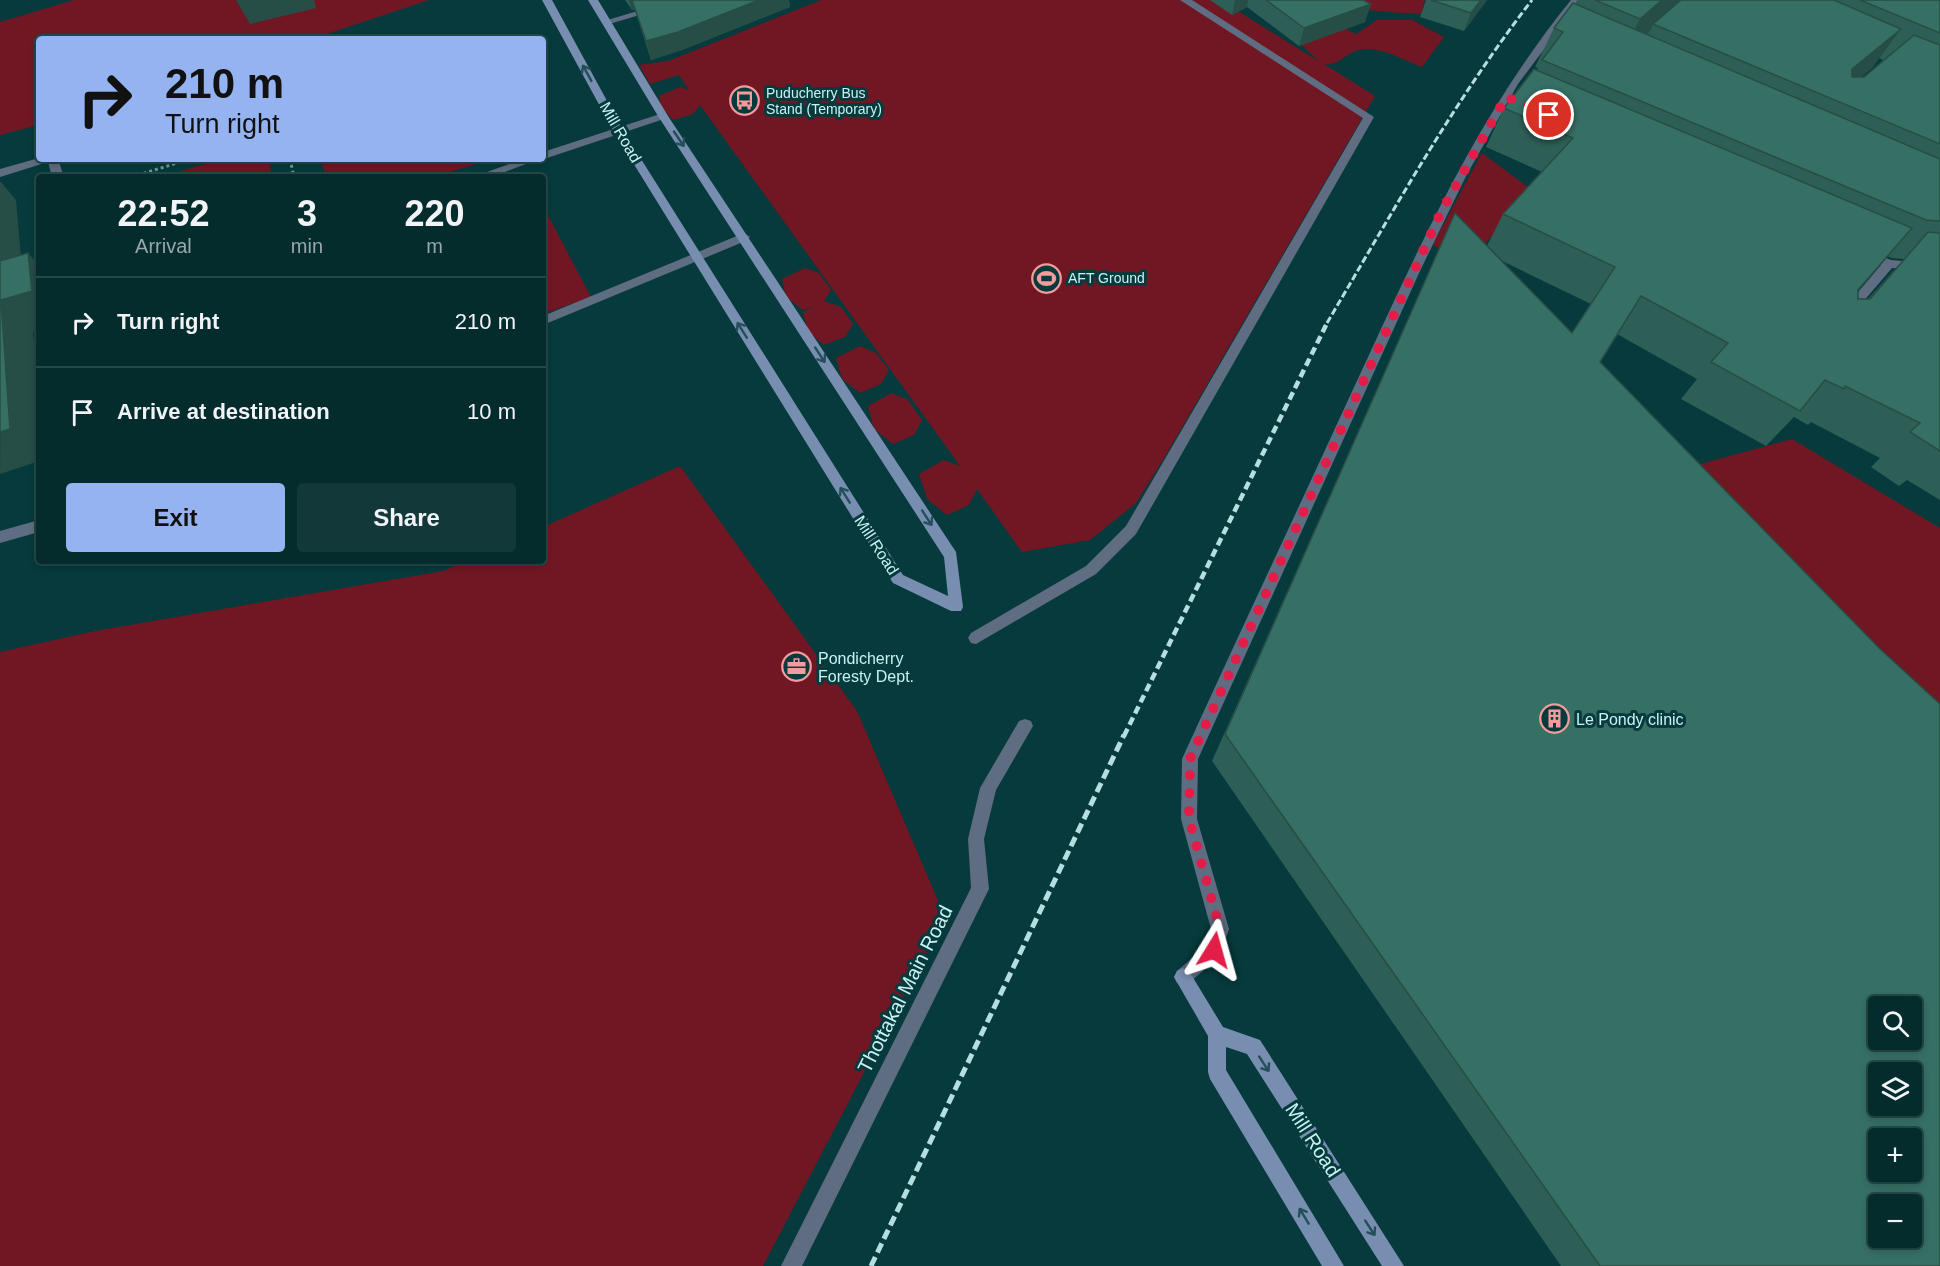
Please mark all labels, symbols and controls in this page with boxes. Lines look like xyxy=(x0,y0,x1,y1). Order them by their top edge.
icon: right xyxy=(66,60,144,138)
text: 210 m xyxy=(165,60,284,107)
one-way arrow xyxy=(581,65,593,82)
bus stop icon: Puducherry Bus Stand (Temporary) xyxy=(729,85,761,117)
place label: Puducherry Bus Stand (Temporary) xyxy=(766,85,882,117)
pin xyxy=(1523,89,1574,140)
icon: arrive xyxy=(1532,98,1565,131)
street label: Mill Road xyxy=(597,99,645,165)
text: Turn right xyxy=(165,109,280,139)
one-way arrow xyxy=(673,130,685,147)
text: 22:52 xyxy=(117,193,209,234)
text: 3 xyxy=(297,193,317,234)
text: 220 xyxy=(404,193,465,234)
text: Arrival xyxy=(135,235,192,257)
text: min xyxy=(291,235,323,257)
text: m xyxy=(426,235,443,257)
sports icon: AFT Ground xyxy=(1031,262,1063,294)
place label: AFT Ground xyxy=(1068,270,1145,286)
icon: right xyxy=(66,306,99,339)
text: Turn right xyxy=(117,309,219,334)
text: 210 m xyxy=(455,309,516,334)
one-way arrow xyxy=(735,322,747,339)
one-way arrow xyxy=(814,346,827,363)
icon: arrive xyxy=(66,396,99,429)
text: Arrive at destination xyxy=(117,399,330,424)
text: 10 m xyxy=(467,399,516,424)
button: Exit xyxy=(66,483,285,552)
button: Share xyxy=(297,483,516,552)
one-way arrow xyxy=(839,487,851,504)
one-way arrow xyxy=(921,509,933,526)
street label: Mill Road xyxy=(851,513,902,578)
place label: Pondicherry Foresty Dept. xyxy=(818,650,914,685)
office icon: Pondicherry Foresty Dept. xyxy=(781,651,813,683)
building icon: Le Pondy clinic xyxy=(1539,703,1571,735)
place label: Le Pondy clinic xyxy=(1576,711,1684,728)
street label: Thottakal Main Road xyxy=(853,902,957,1076)
position arrow xyxy=(1182,918,1246,982)
map controls xyxy=(1868,996,1922,1248)
button: search xyxy=(1868,996,1922,1050)
one-way arrow xyxy=(1258,1055,1270,1072)
button: layers xyxy=(1868,1062,1922,1116)
street label: Mill Road xyxy=(1281,1099,1345,1181)
button: + xyxy=(1868,1128,1922,1182)
button: − xyxy=(1868,1194,1922,1248)
one-way arrow xyxy=(1297,1208,1309,1225)
one-way arrow xyxy=(1364,1219,1376,1236)

